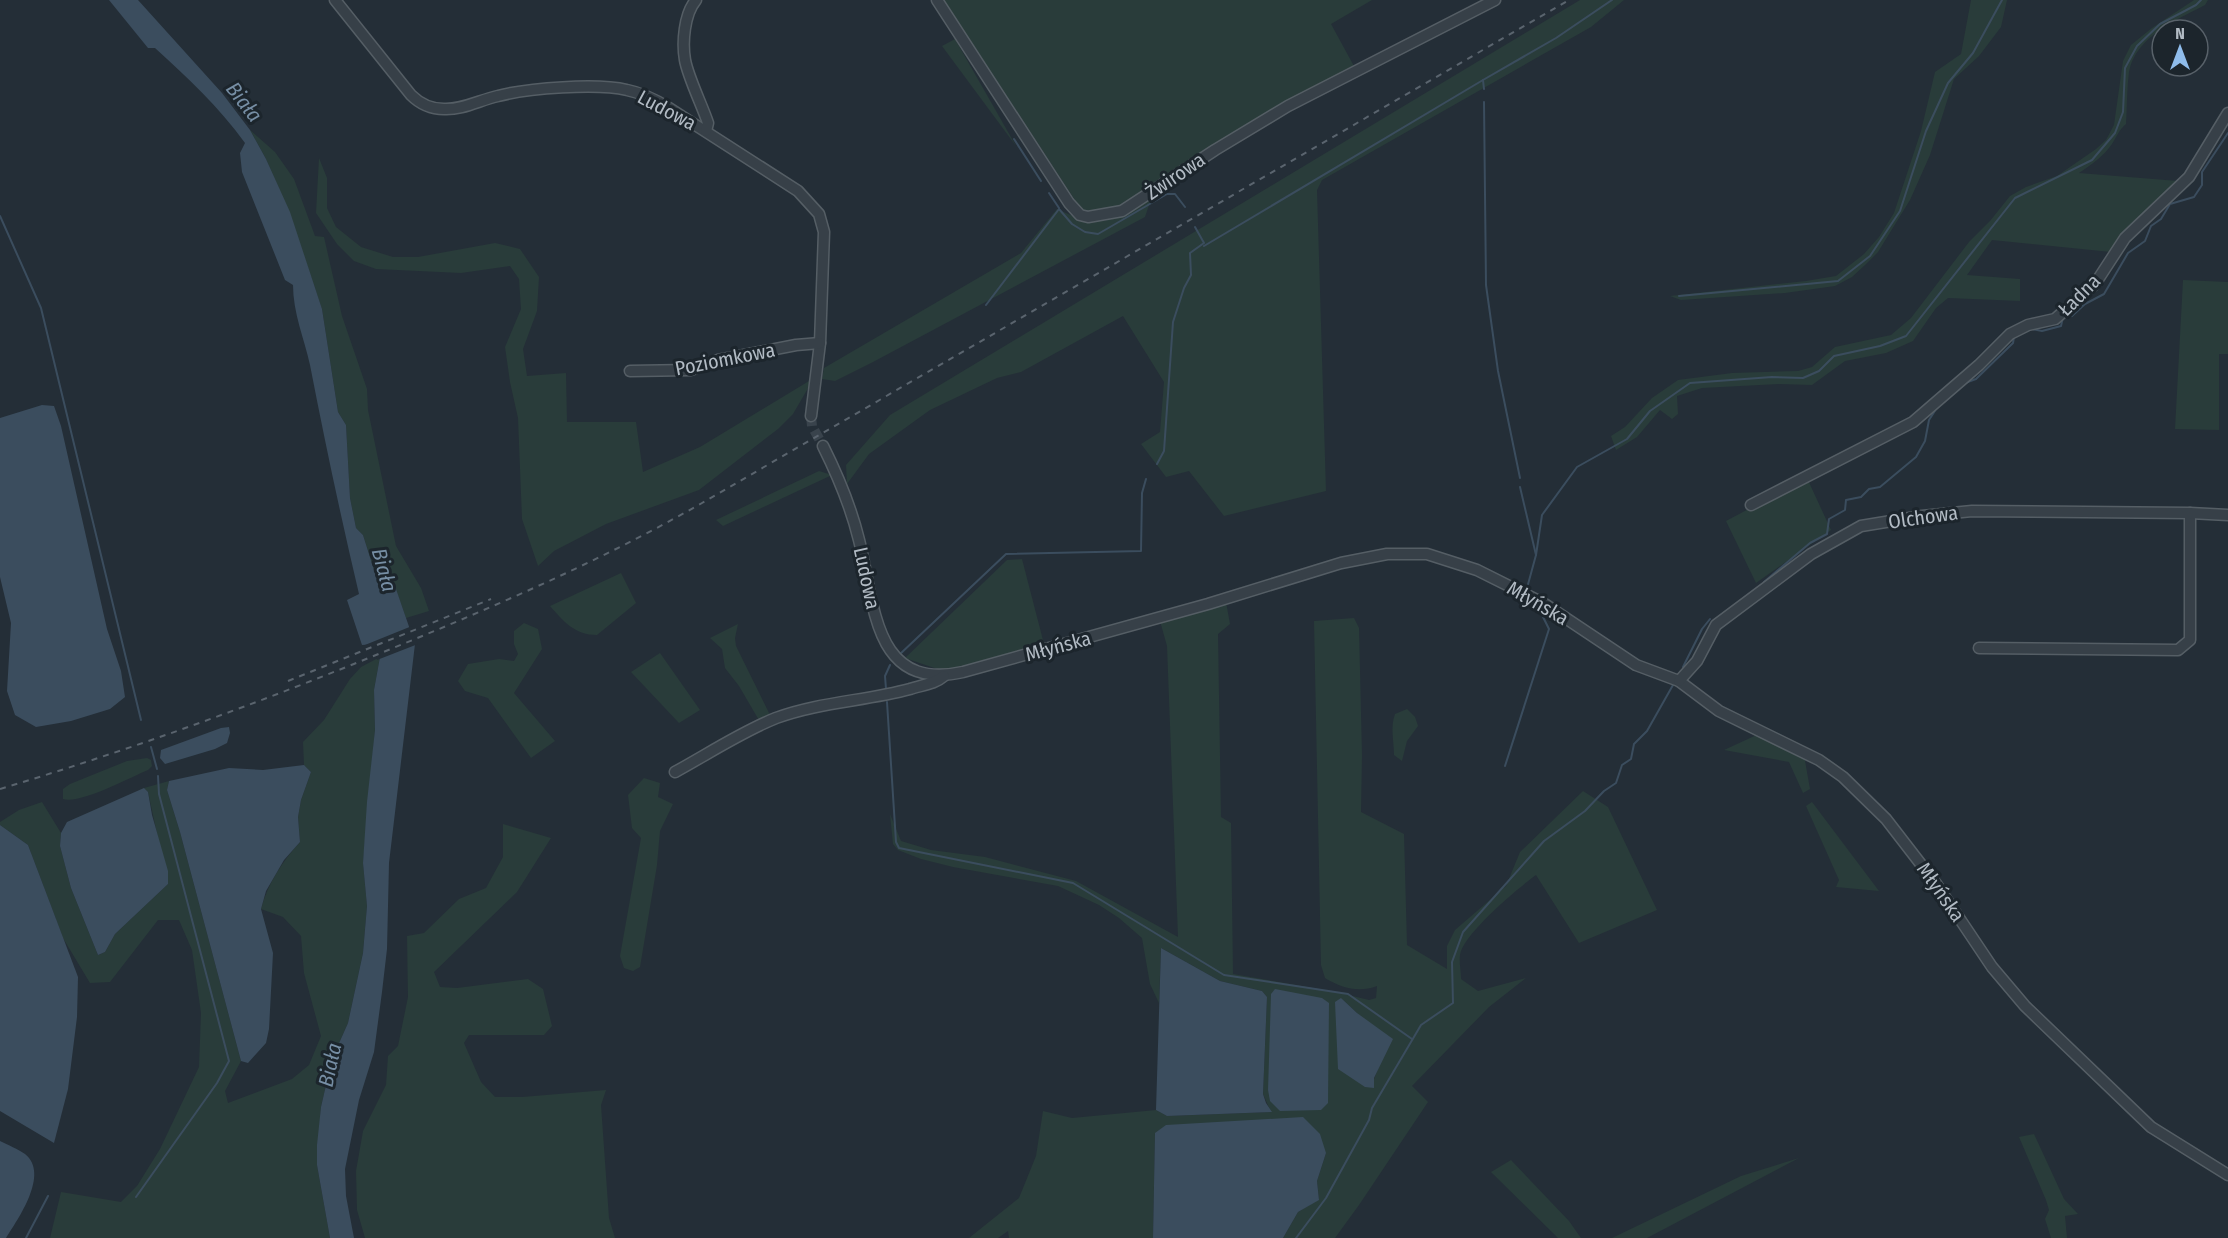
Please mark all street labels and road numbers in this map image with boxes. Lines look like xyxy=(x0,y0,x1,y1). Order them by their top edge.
street label: Ludowa xyxy=(634,85,700,135)
street label: Żwirowa xyxy=(1141,147,1209,205)
street label: Ładna xyxy=(2053,269,2105,321)
street label: Poziomkowa xyxy=(673,338,777,380)
street label: Olchowa xyxy=(1887,500,1959,534)
street label: Ludowa xyxy=(849,545,885,611)
street label: Młyńska xyxy=(1503,576,1573,630)
street label: Młyńska xyxy=(1023,626,1093,666)
street label: Młyńska xyxy=(1912,858,1970,926)

